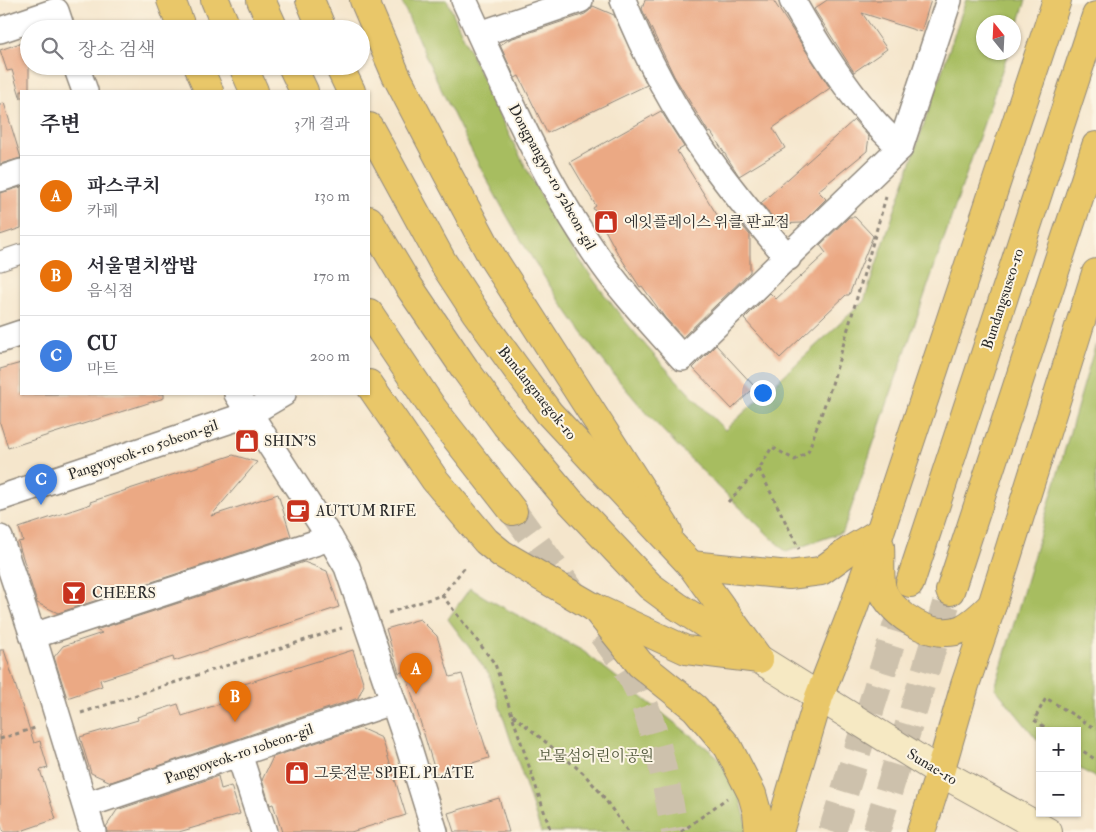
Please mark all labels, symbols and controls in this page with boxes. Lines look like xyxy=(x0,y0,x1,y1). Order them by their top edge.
north arrow xyxy=(976,15,1021,60)
search box xyxy=(20,20,370,75)
icon: search xyxy=(38,34,66,62)
text: 장소 검색 xyxy=(78,38,155,62)
street label: Dongpangyo-ro 52beon-gil xyxy=(503,101,600,254)
text: 주변 xyxy=(40,111,81,138)
text: 3개 결과 xyxy=(294,114,350,134)
text: 파스쿠치 xyxy=(87,174,160,198)
text: A xyxy=(51,186,61,206)
text: 130 m xyxy=(314,186,350,206)
text: 카페 xyxy=(87,201,118,221)
shop icon: 에잇플레이스 위클 판교점 xyxy=(593,209,619,235)
place label: 에잇플레이스 위클 판교점 xyxy=(624,213,790,232)
street label: Bundangsuseo-ro xyxy=(978,246,1028,352)
text: 서울멸치쌈밥 xyxy=(87,254,197,278)
text: B xyxy=(51,266,61,286)
text: 170 m xyxy=(313,266,350,286)
text: 음식점 xyxy=(87,281,133,301)
text: CU xyxy=(87,332,117,356)
street label: Bundangnaegok-ro xyxy=(493,342,581,444)
text: C xyxy=(50,346,62,366)
text: 200 m xyxy=(310,346,350,366)
text: 마트 xyxy=(87,359,118,379)
your location xyxy=(750,380,776,406)
street label: Pangyoyeok-ro 50beon-gil xyxy=(66,415,221,485)
shop icon: SHIN'S xyxy=(234,428,260,454)
place label: SHIN'S xyxy=(264,432,316,451)
pin: C xyxy=(25,464,57,505)
cafe icon: AUTUM RIFE xyxy=(285,498,311,524)
place label: AUTUM RIFE xyxy=(315,502,416,521)
bar icon: CHEERS xyxy=(61,580,87,606)
place label: CHEERS xyxy=(92,584,156,603)
pin: A xyxy=(400,653,432,694)
pin: B xyxy=(219,681,251,722)
street label: Pangyoyeok-ro 10beon-gil xyxy=(162,720,316,788)
map controls xyxy=(1036,727,1081,817)
button: + xyxy=(1036,727,1081,772)
street label: Sunae-ro xyxy=(903,745,961,789)
park label: 보물섬어린이공원 xyxy=(538,747,654,766)
shop icon: 그릇전문 SPIEL PLATE xyxy=(284,760,310,786)
place label: 그릇전문 SPIEL PLATE xyxy=(314,764,474,783)
button: − xyxy=(1036,772,1081,817)

